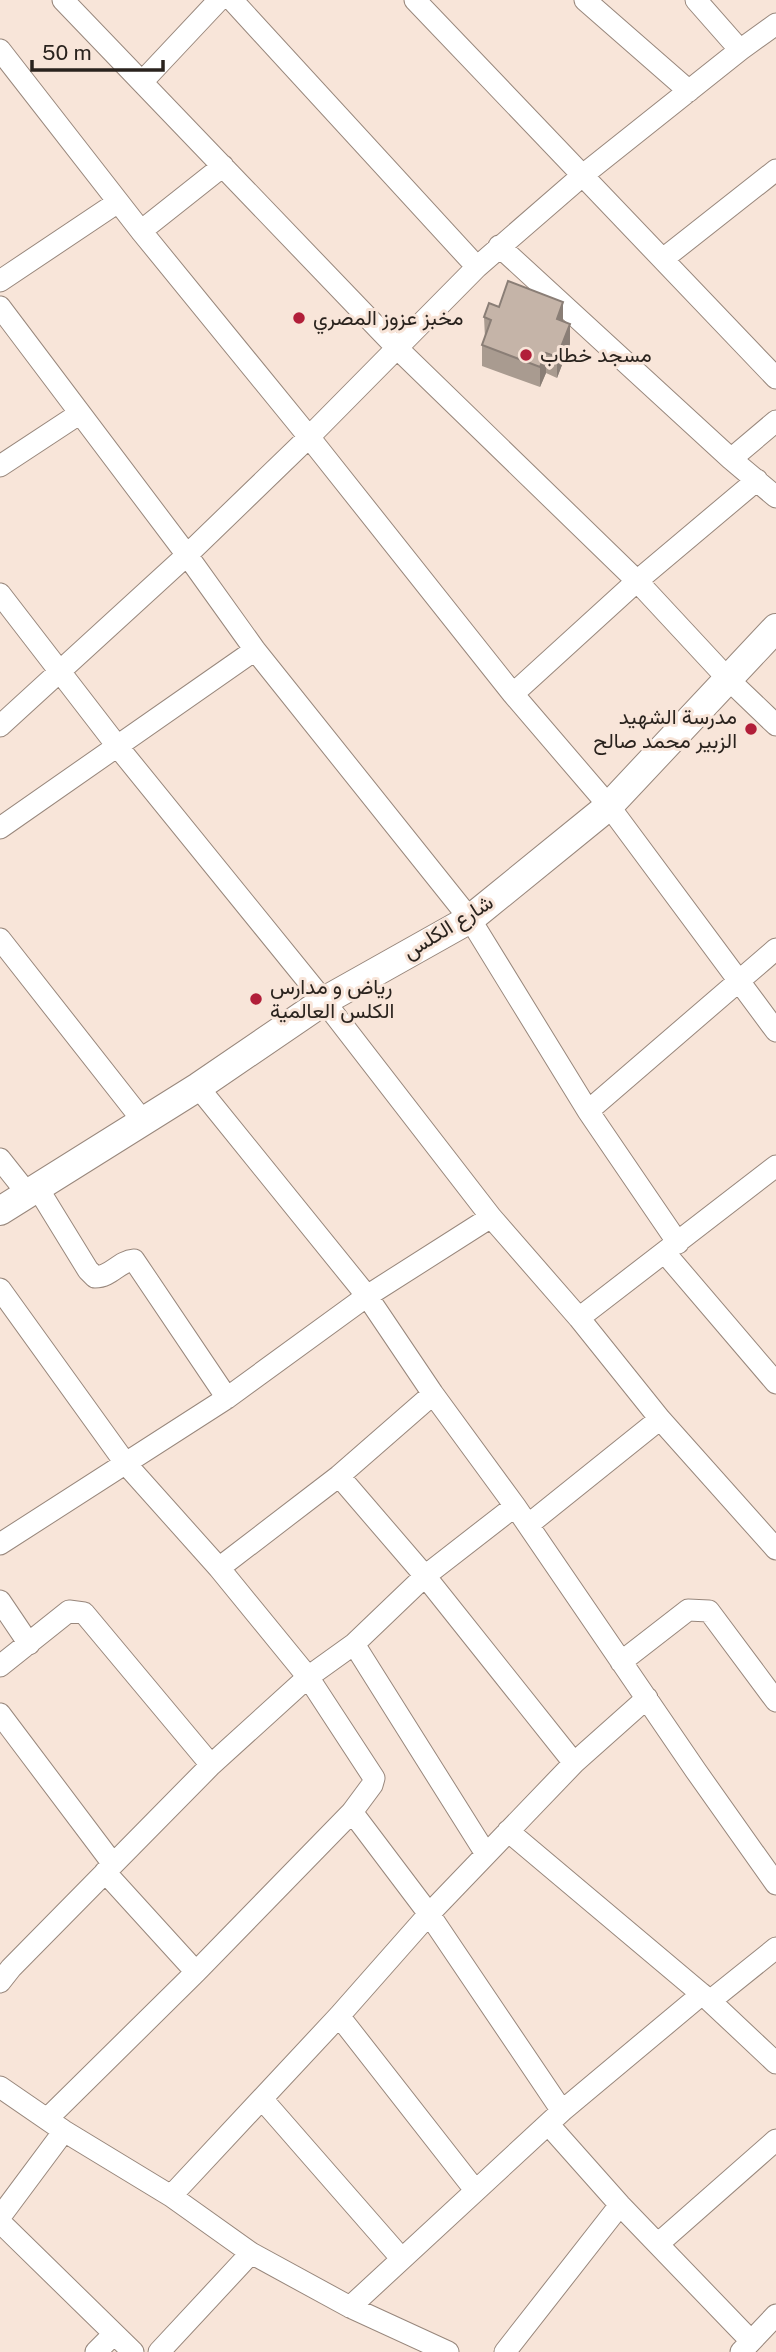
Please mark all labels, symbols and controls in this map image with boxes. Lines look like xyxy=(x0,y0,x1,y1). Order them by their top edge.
scale bar xyxy=(32,28,163,72)
text: 50 m xyxy=(42,40,92,65)
place label: مخبز عزوز المصري xyxy=(313,305,463,335)
marker: مخبز عزوز المصري xyxy=(291,310,307,326)
place label: مسجد خطاب xyxy=(540,342,652,367)
marker: مسجد خطاب xyxy=(518,347,534,363)
place label: مدرسة الشهيد الزبير محمد صالح xyxy=(593,704,737,755)
marker: مدرسة الشهيد الزبير محمد صالح xyxy=(743,721,759,737)
street label: شارع الكلس xyxy=(398,889,499,966)
place label: رياض و مدارس الكلس العالمية xyxy=(270,974,394,1023)
marker: رياض و مدارس الكلس العالمية xyxy=(248,991,264,1007)

